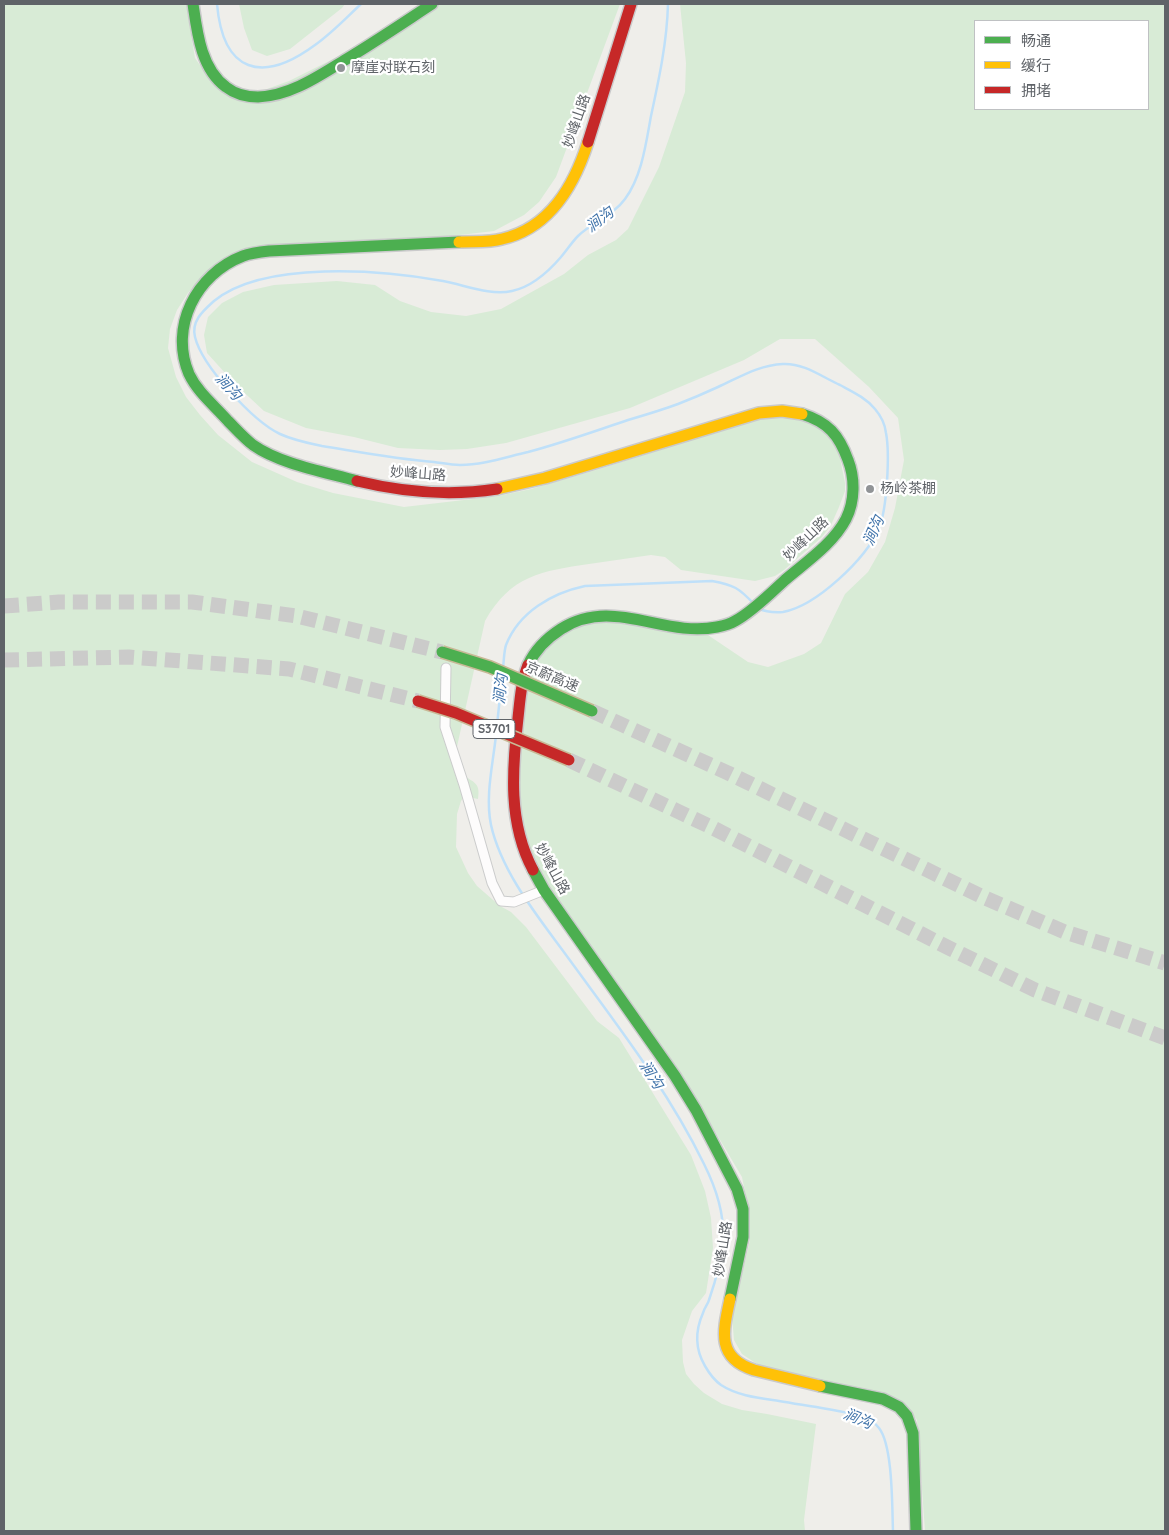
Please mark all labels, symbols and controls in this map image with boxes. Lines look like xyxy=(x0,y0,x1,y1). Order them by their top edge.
legend xyxy=(974,20,1149,110)
text: 畅通 xyxy=(1021,31,1051,50)
text: 缓行 xyxy=(1021,56,1051,75)
place label: 摩崖对联石刻 xyxy=(351,60,435,76)
marker: 摩崖对联石刻 xyxy=(335,62,347,74)
text: 拥堵 xyxy=(1021,81,1051,100)
street label: 妙峰山路 xyxy=(560,92,594,150)
water label: 涧沟 xyxy=(583,204,617,236)
water label: 涧沟 xyxy=(211,370,245,404)
street label: 妙峰山路 xyxy=(389,464,447,484)
place label: 杨岭茶棚 xyxy=(880,481,936,497)
marker: 杨岭茶棚 xyxy=(864,483,876,495)
street label: 妙峰山路 xyxy=(780,514,832,564)
water label: 涧沟 xyxy=(860,514,888,548)
street label: 京蔚高速 xyxy=(523,658,581,696)
water label: 涧沟 xyxy=(490,673,512,705)
road number: S3701 xyxy=(473,720,515,739)
street label: 妙峰山路 xyxy=(531,840,573,898)
water label: 涧沟 xyxy=(635,1058,667,1092)
street label: 妙峰山路 xyxy=(710,1220,736,1278)
water label: 涧沟 xyxy=(841,1405,875,1433)

